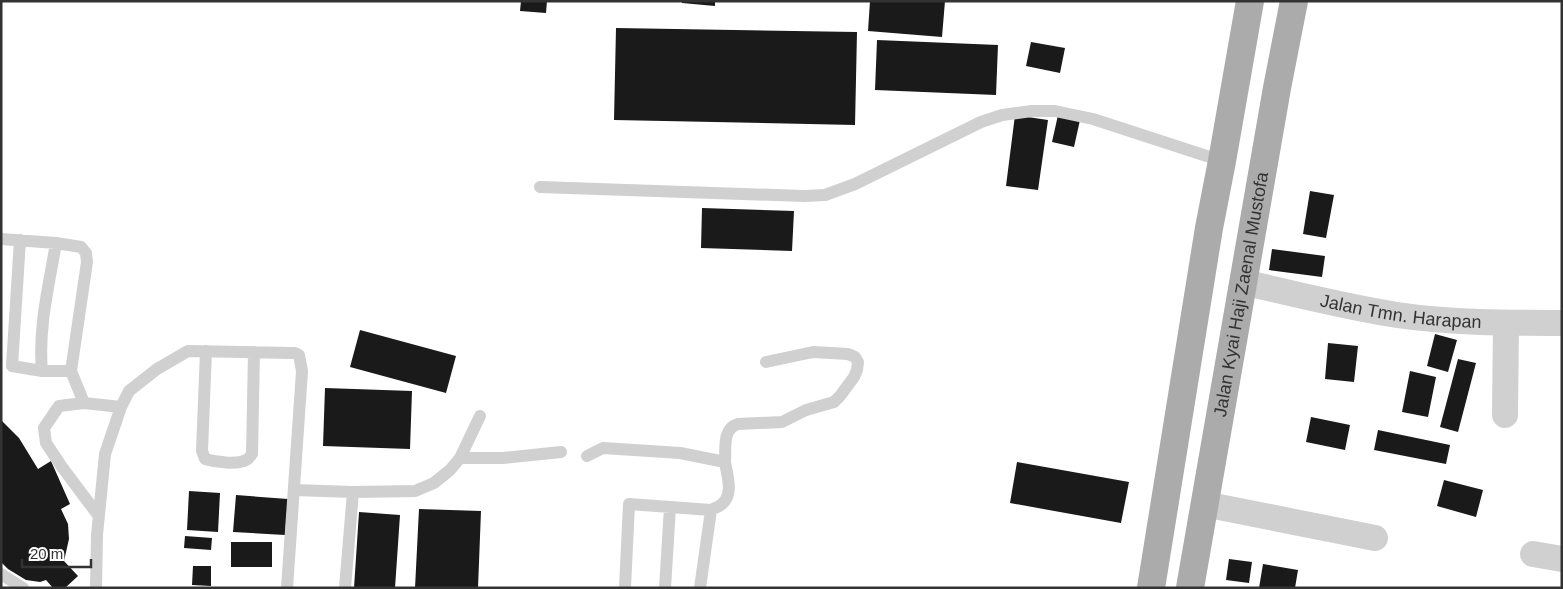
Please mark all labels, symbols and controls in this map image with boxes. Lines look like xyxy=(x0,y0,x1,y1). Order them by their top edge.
street label: Jalan Kyai Haji Zaenal Mustofa xyxy=(1210,169,1272,418)
street label: Jalan Tmn. Harapan xyxy=(1318,290,1482,332)
scale bar xyxy=(22,536,91,568)
text: 20 m xyxy=(30,545,63,562)

